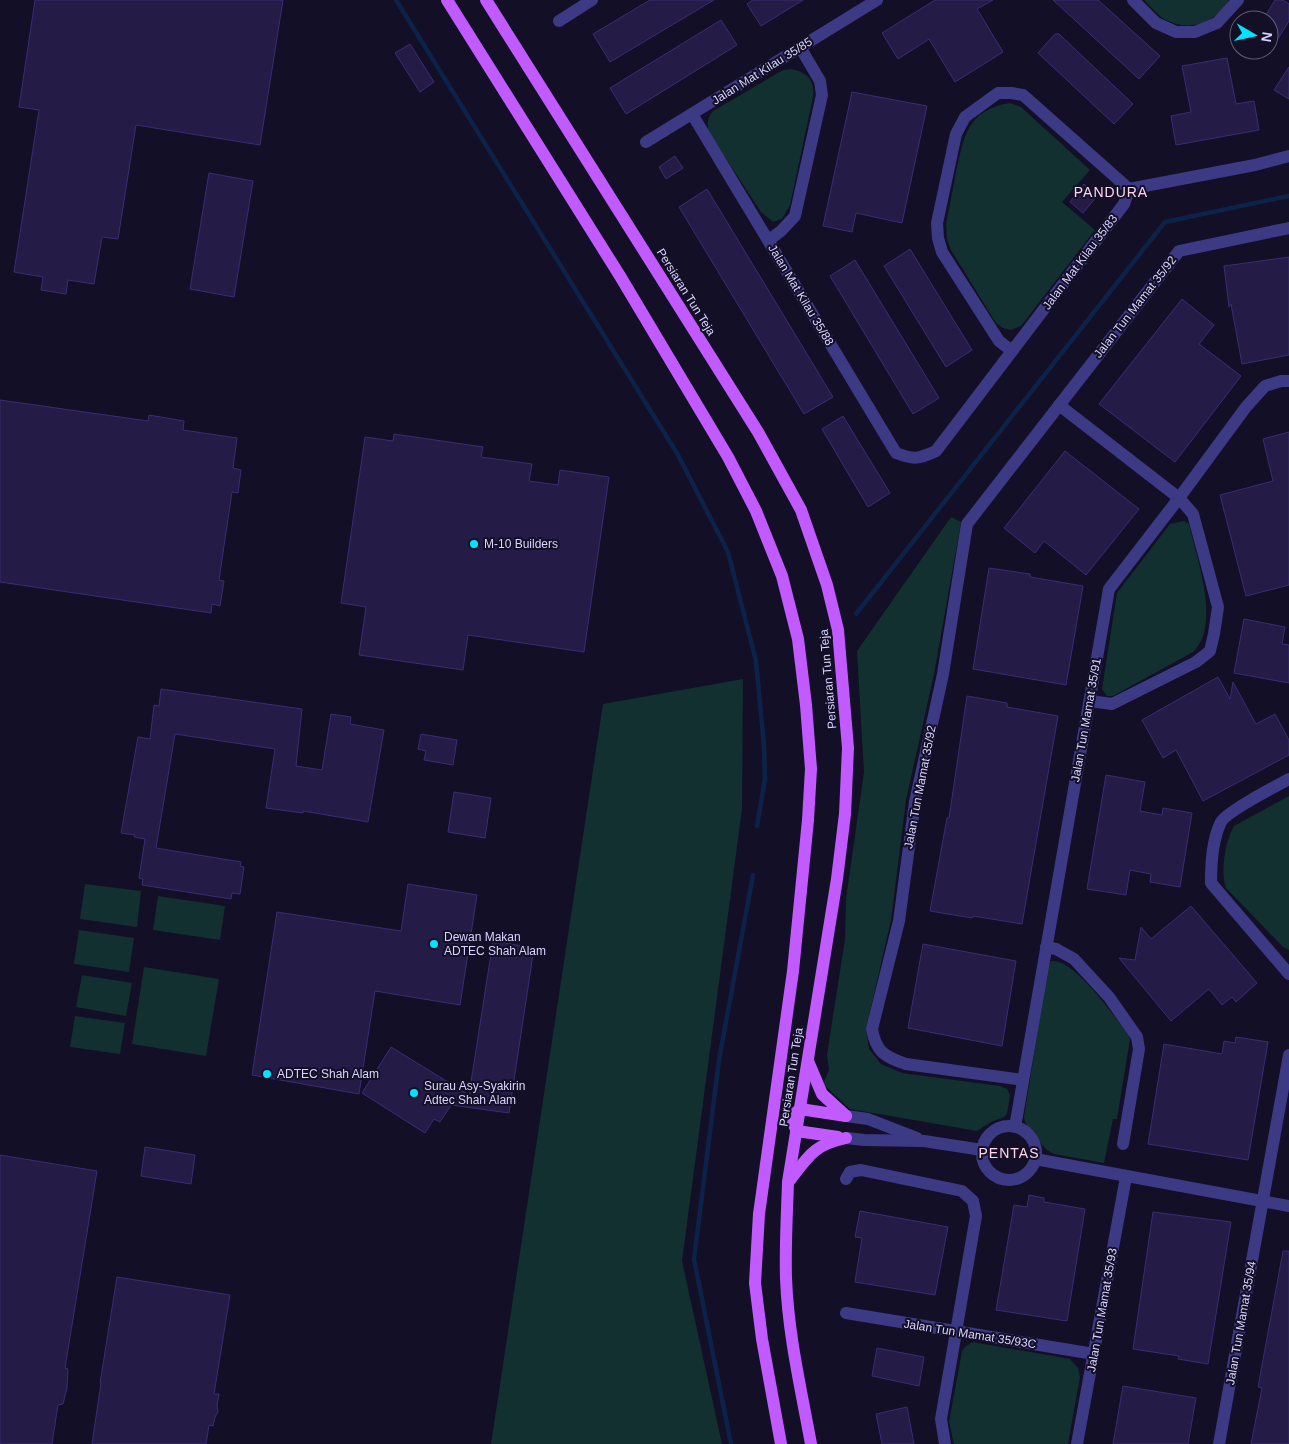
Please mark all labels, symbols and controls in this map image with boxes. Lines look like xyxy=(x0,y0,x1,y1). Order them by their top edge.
north arrow xyxy=(1229,10,1279,60)
text: N xyxy=(1258,31,1276,43)
street label: Jalan Mat Kilau 35/85 xyxy=(709,34,815,108)
district label: PANDURA xyxy=(1074,184,1148,200)
street label: Jalan Mat Kilau 35/83 xyxy=(1040,211,1121,312)
street label: Jalan Mat Kilau 35/88 xyxy=(765,242,837,348)
street label: Persiaran Tun Teja xyxy=(654,246,719,338)
street label: Jalan Tun Mamat 35/92 xyxy=(1091,253,1179,361)
place label: M-10 Builders xyxy=(484,537,558,551)
marker: M-10 Builders xyxy=(468,538,480,550)
street label: Persiaran Tun Teja xyxy=(817,628,839,729)
street label: Jalan Tun Mamat 35/91 xyxy=(1068,657,1104,783)
street label: Jalan Tun Mamat 35/92 xyxy=(901,724,939,850)
place label: Dewan Makan ADTEC Shah Alam xyxy=(444,930,546,958)
marker: Dewan Makan ADTEC Shah Alam xyxy=(428,938,440,950)
street label: Persiaran Tun Teja xyxy=(776,1026,806,1127)
place label: ADTEC Shah Alam xyxy=(277,1067,379,1081)
marker: ADTEC Shah Alam xyxy=(261,1068,273,1080)
place label: Surau Asy-Syakirin Adtec Shah Alam xyxy=(424,1079,525,1107)
marker: Surau Asy-Syakirin Adtec Shah Alam xyxy=(408,1087,420,1099)
district label: PENTAS xyxy=(979,1145,1039,1161)
street label: Jalan Tun Mamat 35/93 xyxy=(1084,1247,1120,1373)
street label: Jalan Tun Mamat 35/94 xyxy=(1223,1260,1259,1386)
street label: Jalan Tun Mamat 35/93C xyxy=(903,1317,1038,1351)

